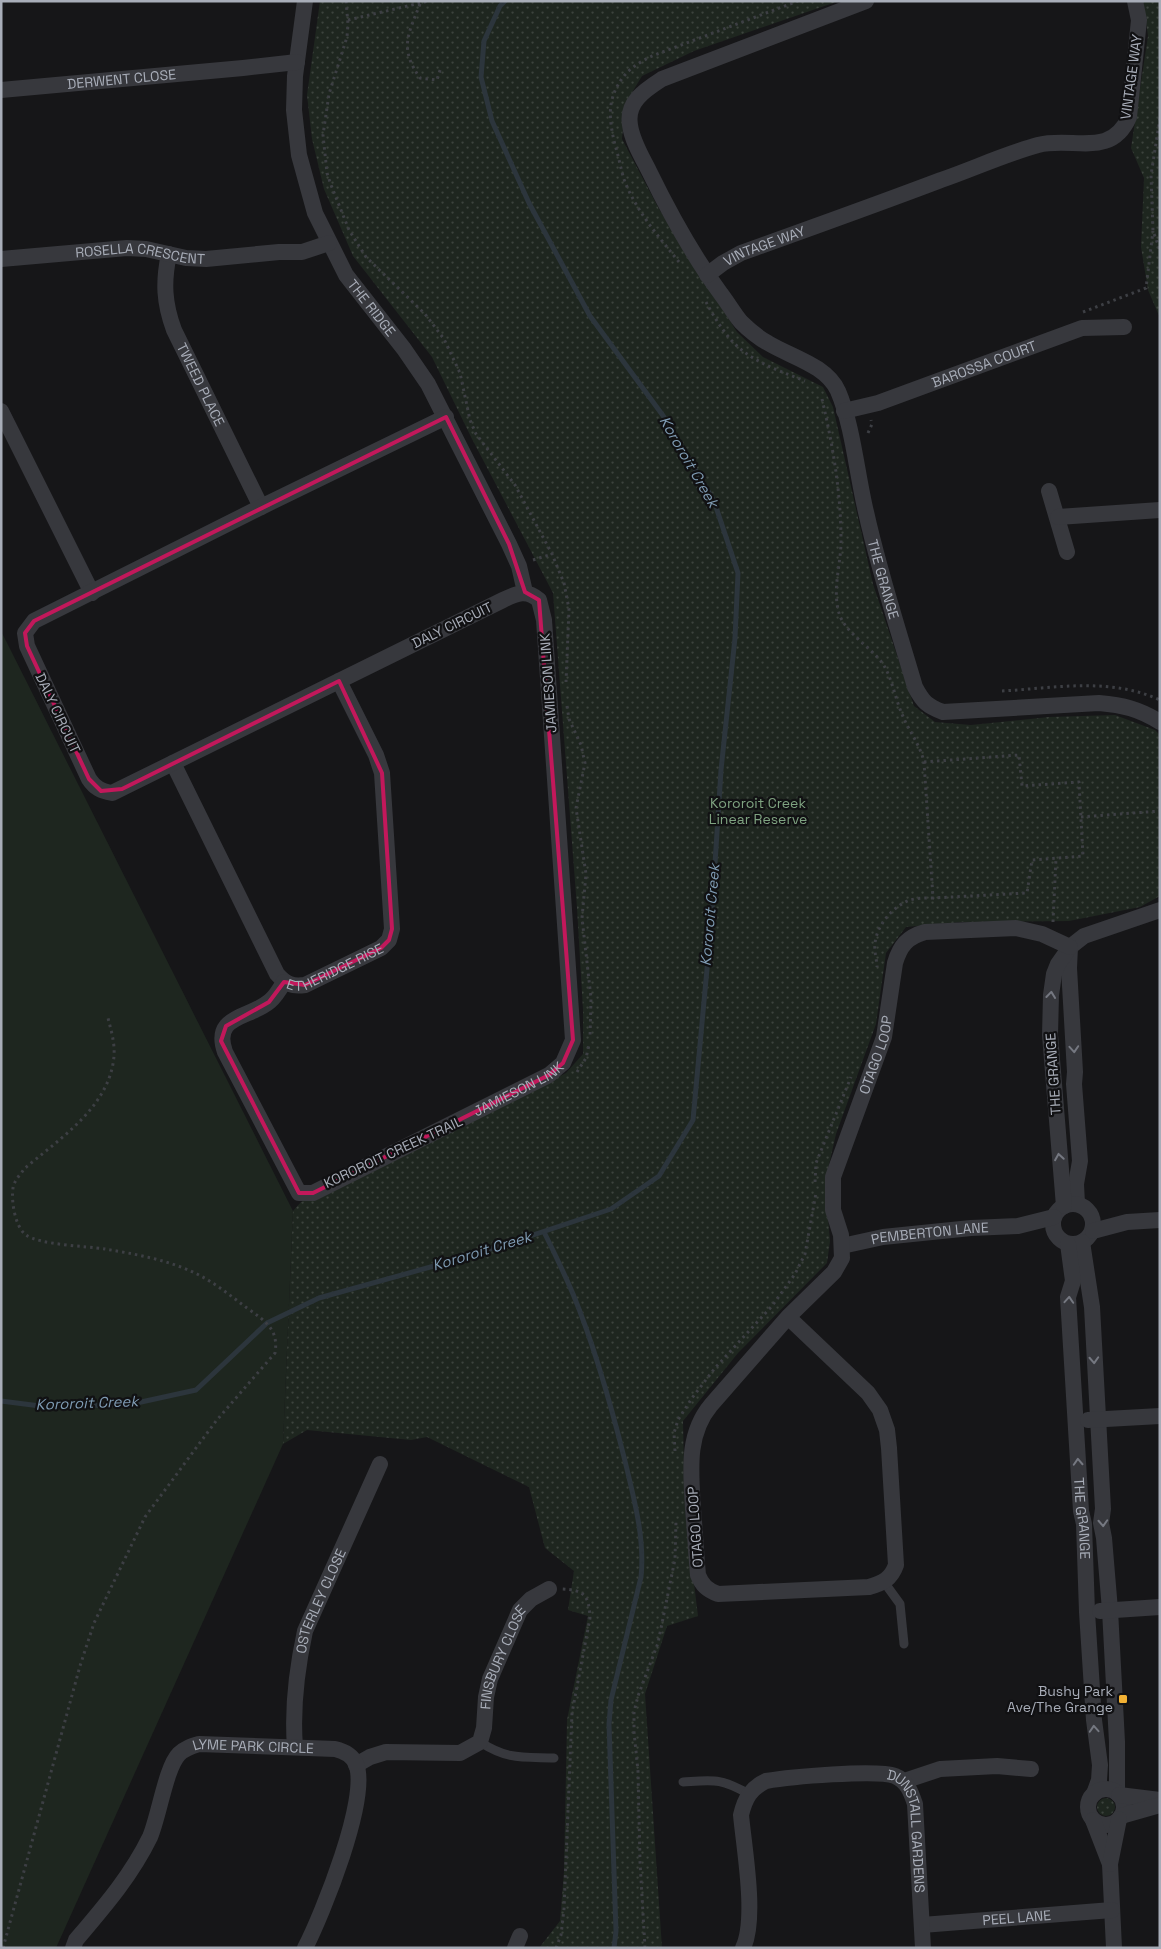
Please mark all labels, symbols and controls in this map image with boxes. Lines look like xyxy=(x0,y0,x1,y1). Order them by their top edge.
street label: VINTAGE WAY xyxy=(1116,33,1146,121)
street label: DERWENT CLOSE xyxy=(66,65,177,93)
street label: VINTAGE WAY xyxy=(720,222,808,270)
street label: ROSELLA CRESCENT xyxy=(74,239,205,268)
street label: THE RIDGE xyxy=(344,276,400,340)
street label: BAROSSA COURT xyxy=(929,337,1039,391)
street label: TWEED PLACE xyxy=(173,340,229,429)
water label: Kororoit Creek xyxy=(656,413,724,513)
street label: THE GRANGE xyxy=(864,537,903,621)
street label: DALY CIRCUIT xyxy=(409,598,495,652)
street label: JAMIESON LINK xyxy=(536,632,560,733)
street label: DALY CIRCUIT xyxy=(31,670,85,756)
park label: Kororoit Creek Linear Reserve xyxy=(709,794,807,828)
water label: Kororoit Creek xyxy=(696,861,724,967)
street label: ETHERIDGE RISE xyxy=(284,939,386,995)
one-way arrow xyxy=(1045,991,1056,999)
street label: OTAGO LOOP xyxy=(855,1014,896,1097)
street label: THE GRANGE xyxy=(1041,1032,1065,1116)
one-way arrow xyxy=(1068,1045,1079,1053)
street label: JAMIESON LINK xyxy=(470,1057,568,1120)
street label: KOROROIT CREEK TRAIL xyxy=(321,1112,466,1192)
one-way arrow xyxy=(1055,1153,1065,1162)
street label: PEMBERTON LANE xyxy=(869,1218,989,1248)
water label: Kororoit Creek xyxy=(430,1226,536,1275)
one-way arrow xyxy=(1063,1295,1074,1303)
one-way arrow xyxy=(1089,1357,1100,1365)
water label: Kororoit Creek xyxy=(35,1391,141,1414)
one-way arrow xyxy=(1073,1458,1084,1466)
street label: THE GRANGE xyxy=(1070,1477,1094,1560)
street label: OTAGO LOOP xyxy=(683,1486,707,1568)
one-way arrow xyxy=(1097,1519,1108,1527)
street label: OSTERLEY CLOSE xyxy=(292,1546,350,1655)
street label: FINSBURY CLOSE xyxy=(476,1601,529,1710)
place label: Bushy Park Ave/The Grange xyxy=(1007,1682,1113,1716)
marker: Bushy Park Ave/The Grange xyxy=(1117,1693,1129,1705)
one-way arrow xyxy=(1089,1724,1100,1732)
street label: LYME PARK CIRCLE xyxy=(190,1735,314,1757)
street label: DUNSTALL GARDENS xyxy=(885,1765,929,1893)
street label: PEEL LANE xyxy=(982,1906,1052,1929)

